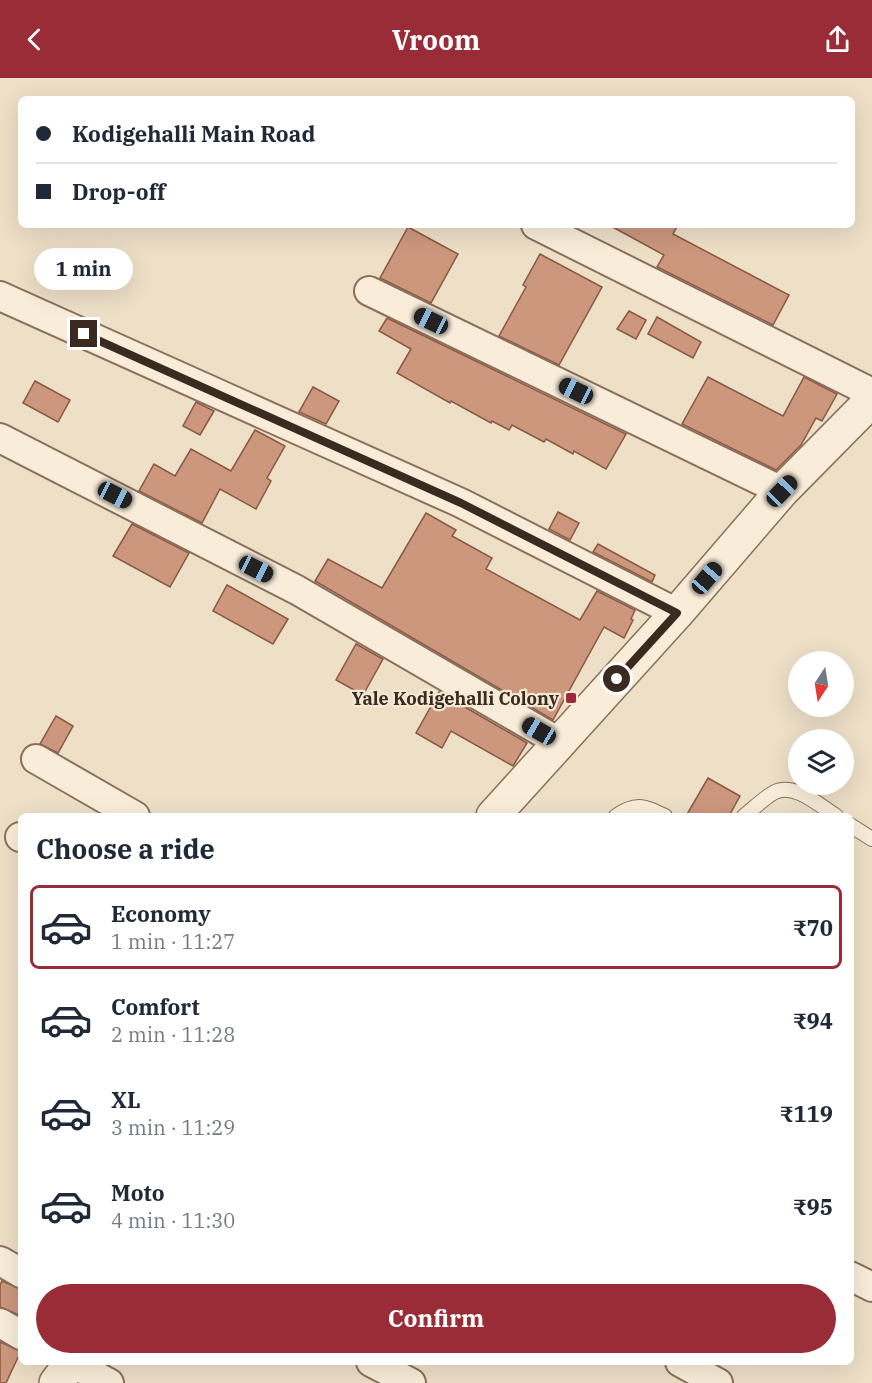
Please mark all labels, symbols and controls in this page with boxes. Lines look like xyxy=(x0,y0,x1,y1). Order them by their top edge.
text: Vroom xyxy=(392,22,480,57)
icon: back xyxy=(18,23,51,56)
icon: share xyxy=(821,23,854,56)
text: Kodigehalli Main Road xyxy=(72,119,315,148)
text: Drop-off xyxy=(72,177,166,206)
callout: 1 min xyxy=(34,247,134,289)
text: 1 min xyxy=(56,255,112,282)
car xyxy=(411,305,451,337)
route end xyxy=(70,320,97,347)
car xyxy=(556,375,596,407)
car xyxy=(763,472,801,510)
car xyxy=(95,479,135,511)
car xyxy=(236,553,276,585)
car xyxy=(688,559,726,597)
north arrow xyxy=(788,651,854,717)
map controls xyxy=(788,651,854,795)
route start xyxy=(603,665,630,692)
place label: Yale Kodigehalli Colony xyxy=(352,687,560,710)
marker: Yale Kodigehalli Colony xyxy=(564,691,578,705)
car xyxy=(519,714,559,748)
button: layers xyxy=(788,729,854,795)
text: Choose a ride xyxy=(36,831,215,866)
text: Economy xyxy=(111,899,211,928)
icon: car xyxy=(39,900,93,954)
text: ₹70 xyxy=(792,913,833,942)
text: 1 min · 11:27 xyxy=(111,928,235,955)
text: Comfort xyxy=(111,992,200,1021)
icon: car xyxy=(39,993,93,1047)
text: ₹94 xyxy=(792,1006,833,1035)
text: 2 min · 11:28 xyxy=(111,1021,235,1048)
text: XL xyxy=(111,1085,141,1114)
icon: car xyxy=(39,1086,93,1140)
text: ₹119 xyxy=(779,1099,833,1128)
text: 3 min · 11:29 xyxy=(111,1114,235,1141)
text: Moto xyxy=(111,1178,165,1207)
icon: car xyxy=(39,1179,93,1233)
text: ₹95 xyxy=(792,1192,833,1221)
text: 4 min · 11:30 xyxy=(111,1207,235,1234)
button: Confirm xyxy=(36,1284,836,1353)

